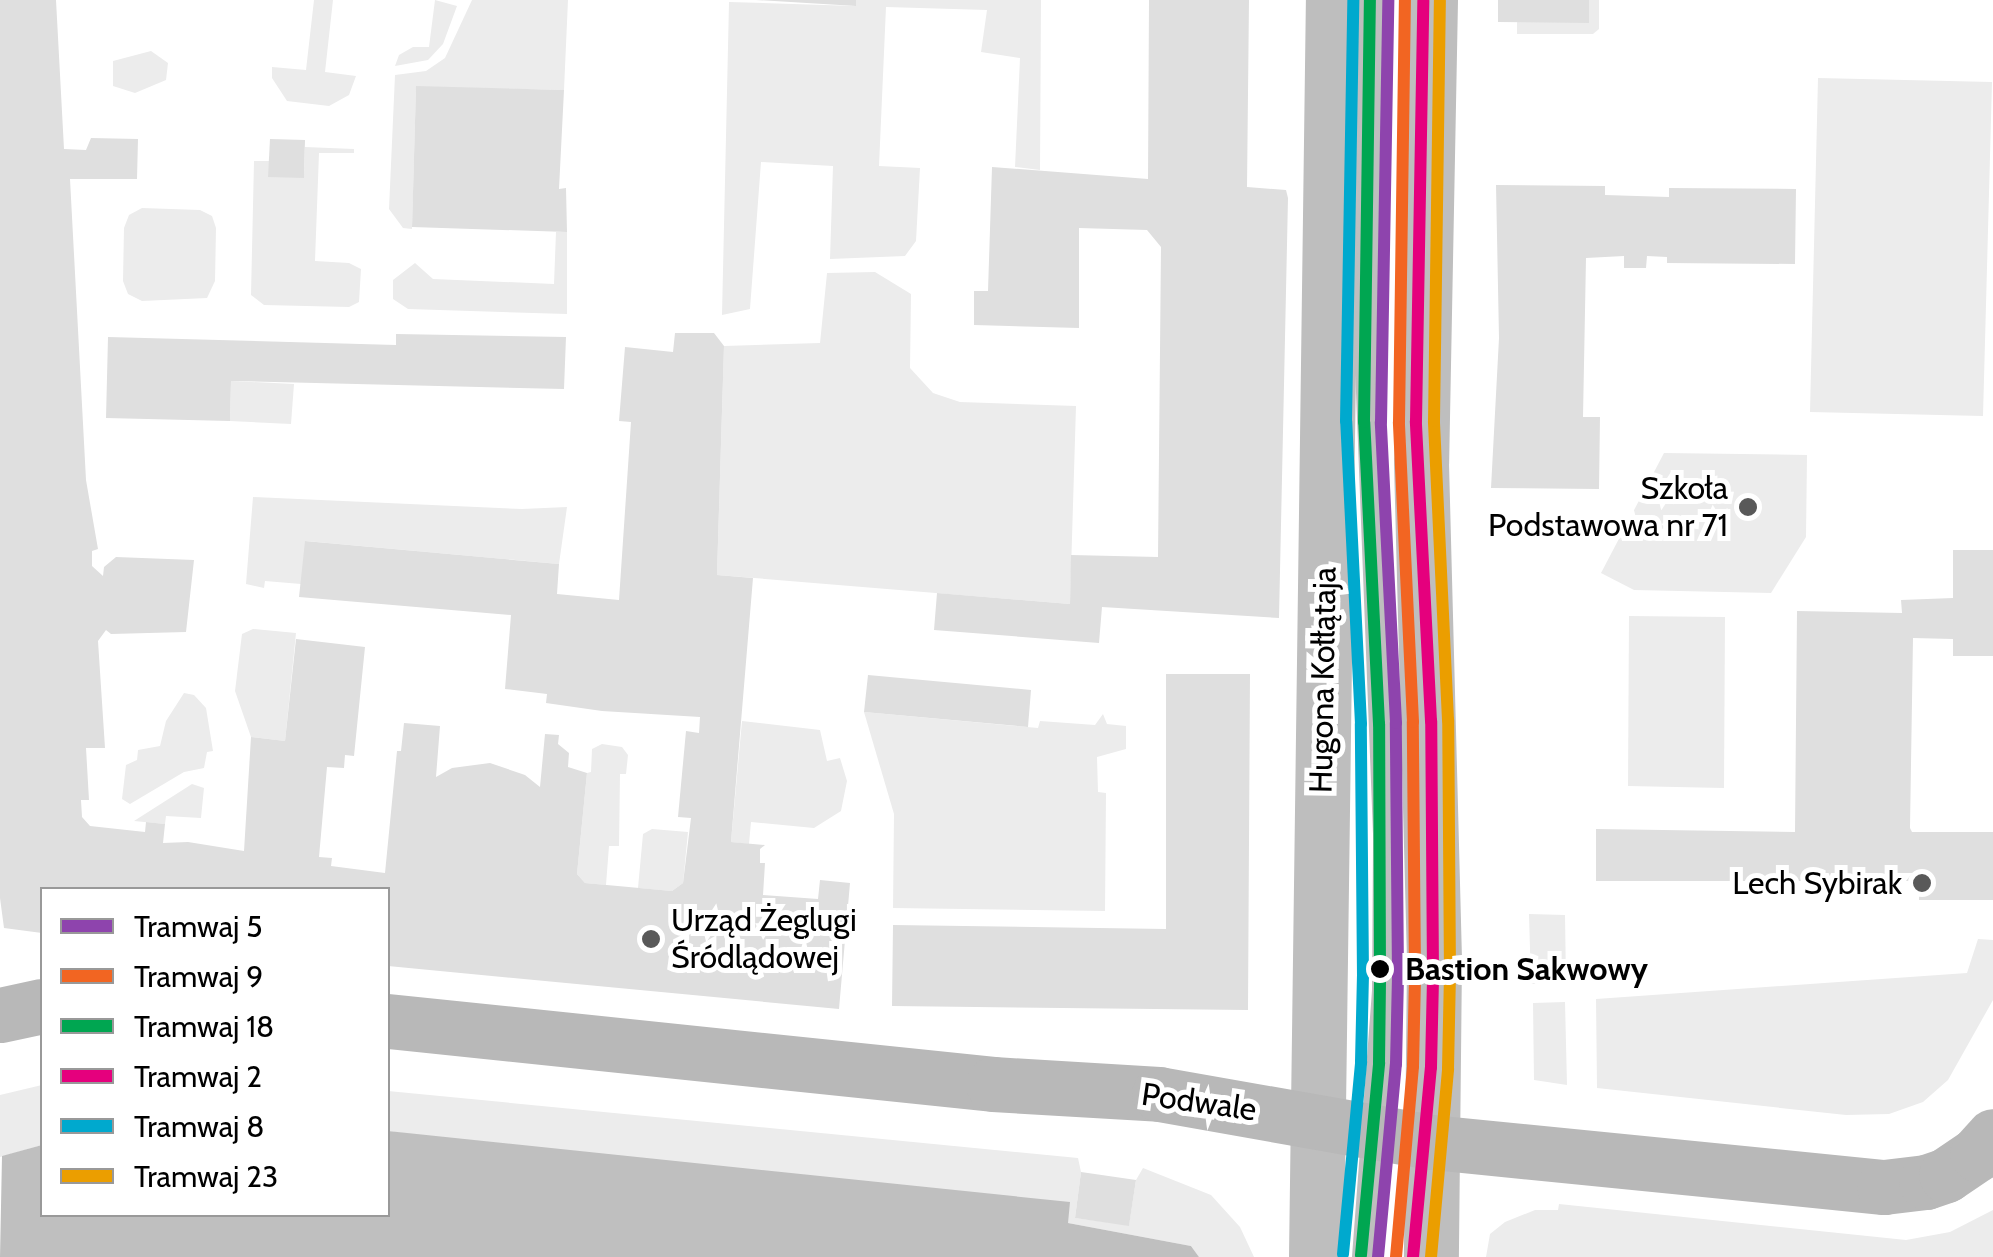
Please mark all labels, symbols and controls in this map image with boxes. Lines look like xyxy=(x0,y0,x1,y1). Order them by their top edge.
place label: Szkoła Podstawowa nr 71 xyxy=(1488,470,1728,545)
marker: Szkoła Podstawowa nr 71 xyxy=(1737,496,1759,518)
street label: Hugona Kołłątaja xyxy=(1302,566,1344,794)
place label: Lech Sybirak xyxy=(1732,864,1902,902)
marker: Lech Sybirak xyxy=(1911,872,1933,894)
legend xyxy=(40,887,390,1217)
place label: Urząd Żeglugi Śródlądowej xyxy=(671,902,857,977)
text: Tramwaj 5 xyxy=(134,908,262,945)
marker: Urząd Żeglugi Śródlądowej xyxy=(640,928,662,950)
place label: Bastion Sakwowy xyxy=(1405,950,1648,988)
marker: Bastion Sakwowy xyxy=(1364,953,1396,985)
text: Tramwaj 9 xyxy=(134,958,263,995)
text: Tramwaj 18 xyxy=(134,1008,274,1045)
text: Tramwaj 2 xyxy=(134,1058,262,1095)
street label: Podwale xyxy=(1139,1075,1259,1129)
text: Tramwaj 8 xyxy=(134,1108,264,1145)
text: Tramwaj 23 xyxy=(134,1158,278,1195)

